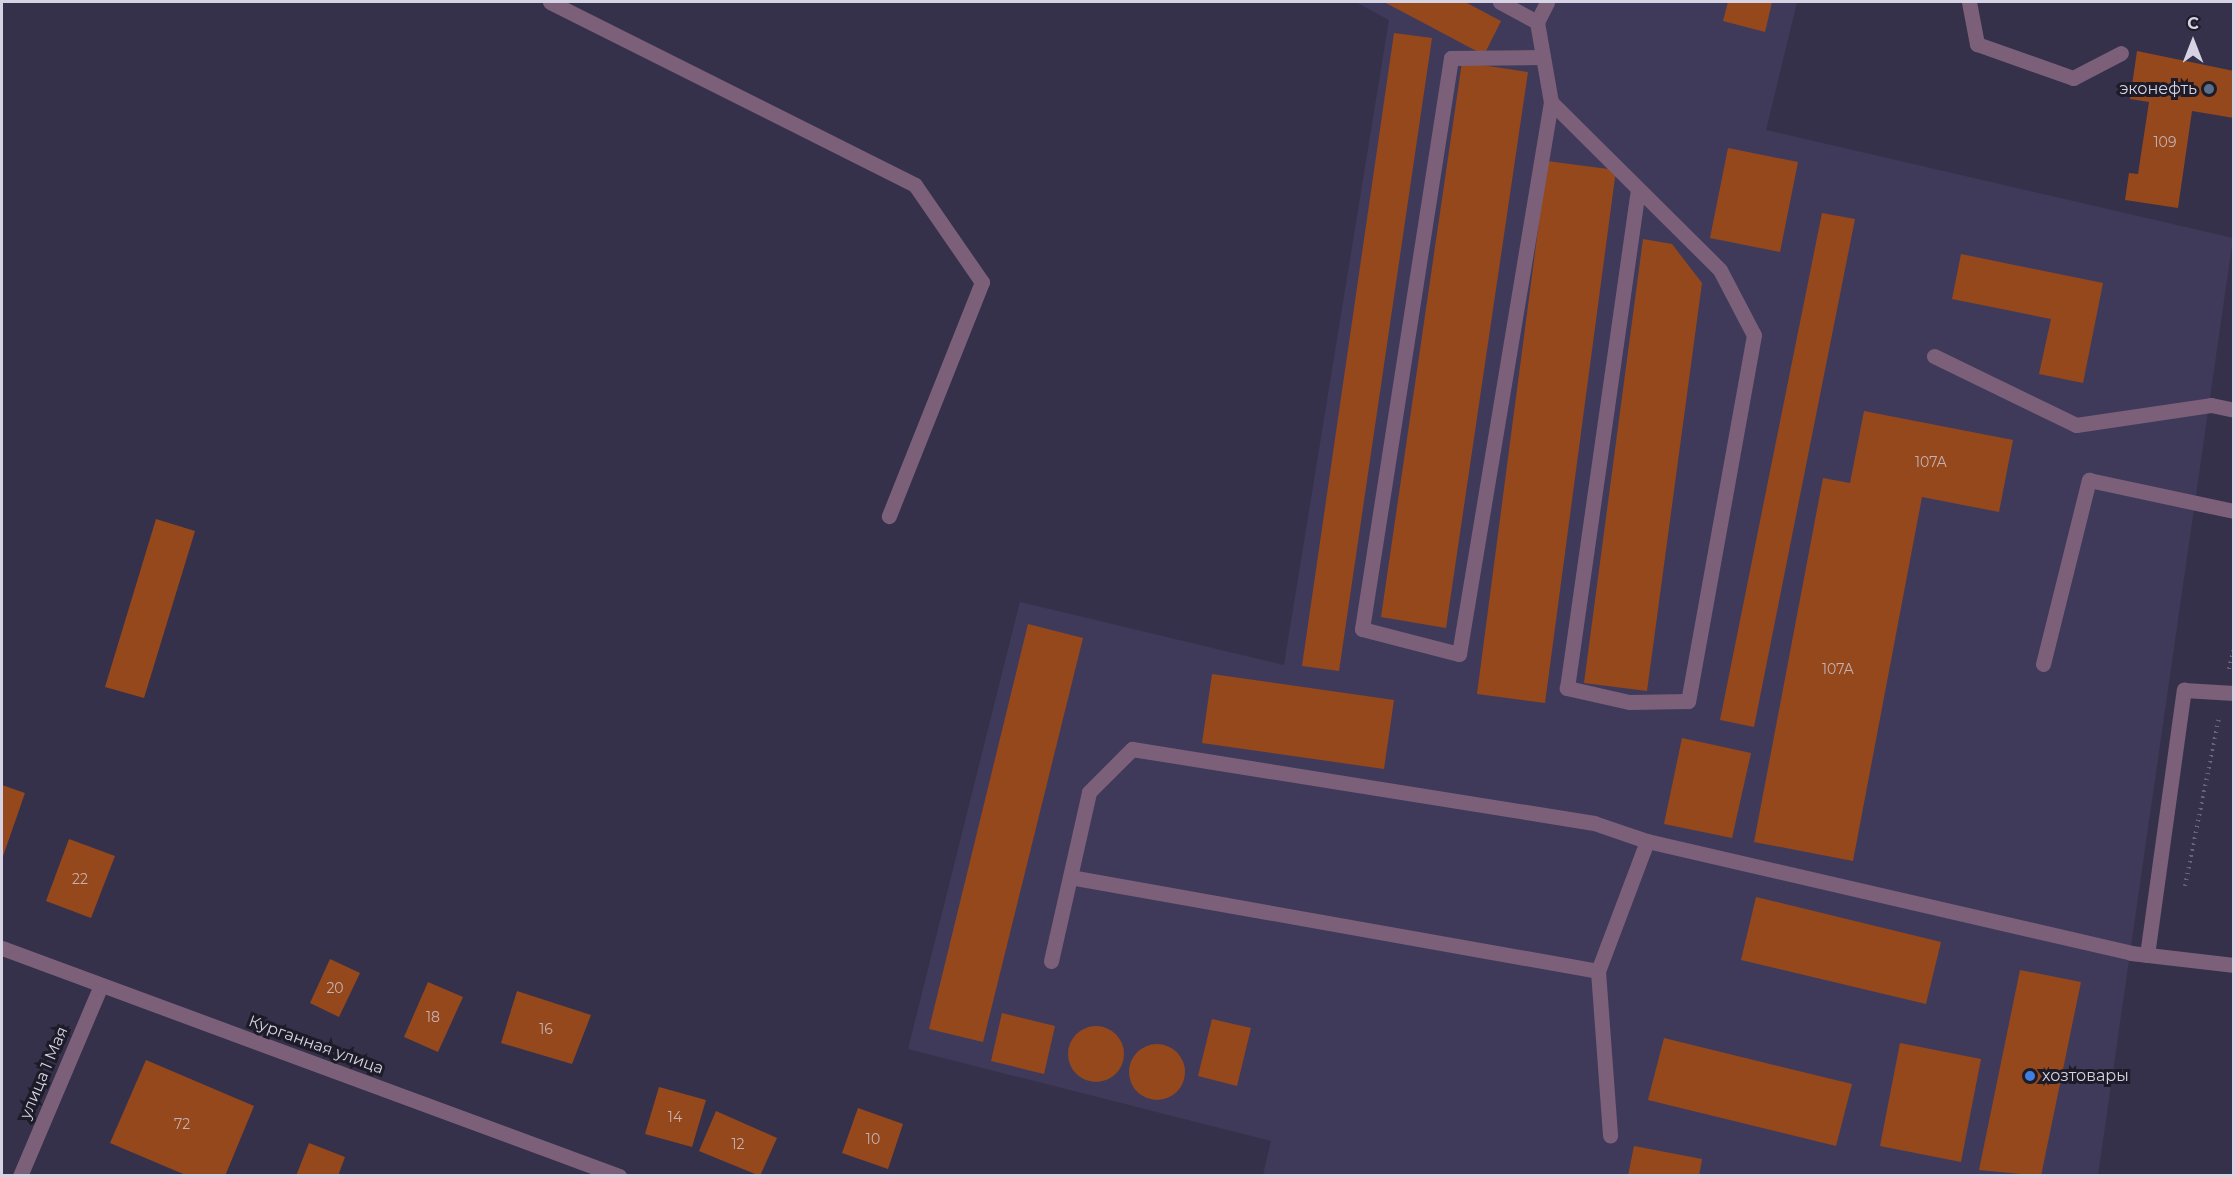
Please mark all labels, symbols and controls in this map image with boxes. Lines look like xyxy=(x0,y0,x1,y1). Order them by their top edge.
north arrow xyxy=(2163,12,2223,72)
text: С xyxy=(2187,14,2199,33)
place label: эконефть xyxy=(2119,79,2197,99)
marker: эконефть xyxy=(2202,82,2216,96)
house number: 109 xyxy=(2154,134,2176,150)
house number: 107А xyxy=(1915,454,1947,470)
house number: 107А xyxy=(1822,661,1854,677)
house number: 22 xyxy=(72,871,88,887)
house number: 20 xyxy=(326,980,344,996)
house number: 18 xyxy=(426,1009,440,1025)
street label: Курганная улица xyxy=(246,1012,386,1078)
house number: 16 xyxy=(539,1021,553,1037)
street label: улица 1 Мая xyxy=(16,1024,72,1122)
place label: хозтовары xyxy=(2042,1066,2129,1086)
marker: хозтовары xyxy=(2023,1069,2037,1083)
house number: 14 xyxy=(668,1109,682,1125)
house number: 72 xyxy=(174,1116,190,1132)
house number: 10 xyxy=(866,1131,880,1147)
house number: 12 xyxy=(731,1136,745,1152)

